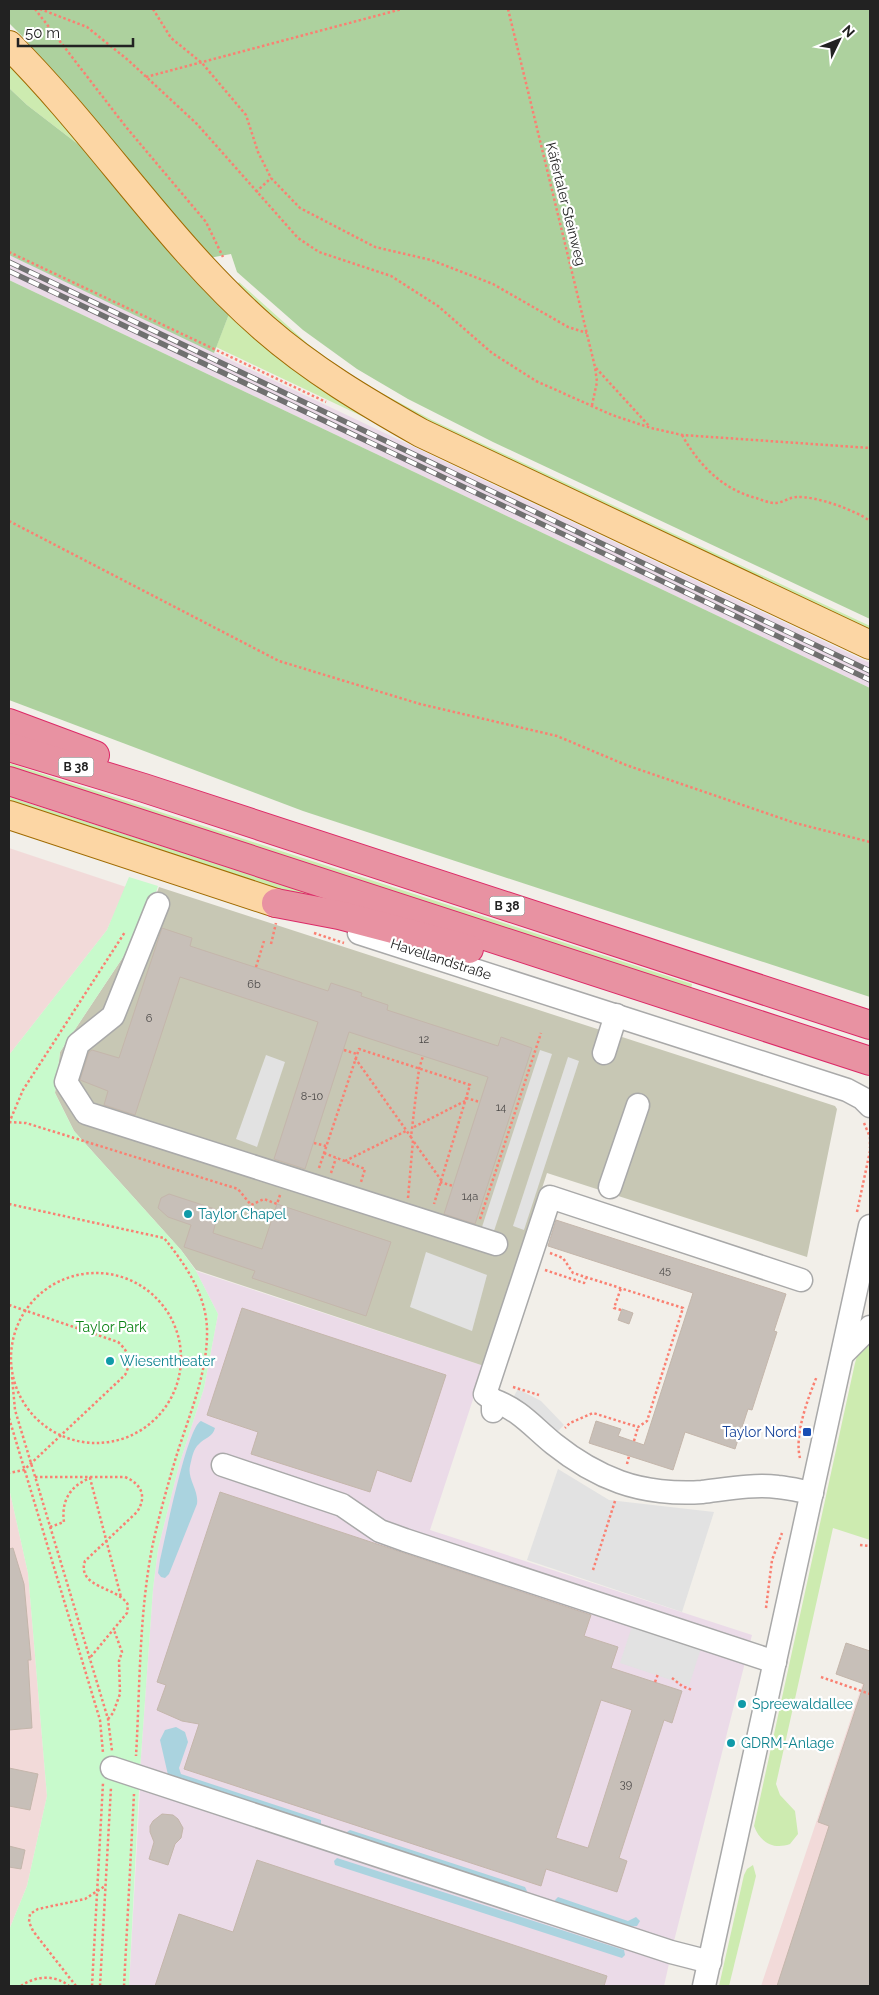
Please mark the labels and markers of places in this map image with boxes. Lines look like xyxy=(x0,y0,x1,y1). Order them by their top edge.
place label: Taylor Chapel xyxy=(198,1206,287,1222)
marker: Taylor Chapel xyxy=(182,1208,194,1220)
place label: Wiesentheater xyxy=(120,1353,215,1369)
marker: Wiesentheater xyxy=(104,1355,116,1367)
place label: Taylor Nord xyxy=(722,1424,797,1440)
marker: Taylor Nord xyxy=(801,1426,813,1438)
place label: Spreewaldallee xyxy=(752,1696,853,1712)
marker: Spreewaldallee xyxy=(736,1698,748,1710)
place label: GDRM-Anlage xyxy=(741,1735,834,1751)
marker: GDRM-Anlage xyxy=(725,1737,737,1749)

